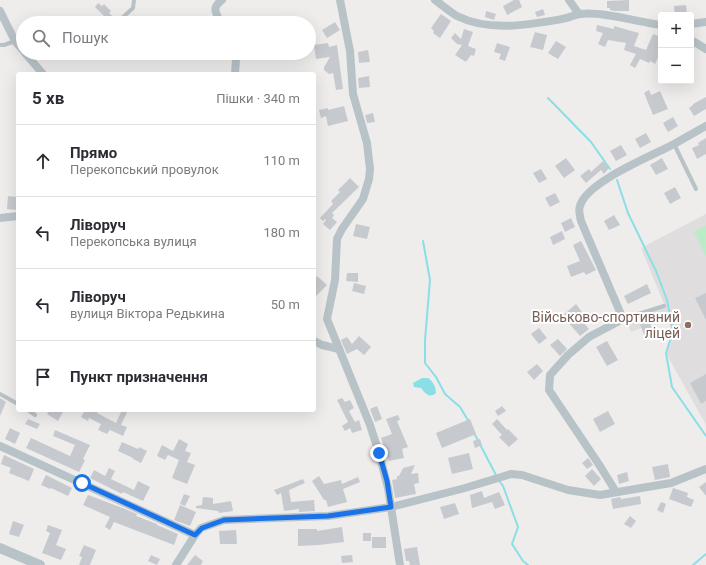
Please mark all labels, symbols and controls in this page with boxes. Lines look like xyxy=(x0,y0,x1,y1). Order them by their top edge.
map controls xyxy=(658,12,694,84)
button: + xyxy=(658,12,694,48)
search box xyxy=(16,16,316,60)
icon: search xyxy=(30,27,52,49)
text: Пошук xyxy=(62,29,109,47)
button: − xyxy=(658,48,694,84)
text: 5 хв xyxy=(32,88,64,108)
text: Пішки · 340 m xyxy=(216,91,300,106)
text: Прямо xyxy=(70,144,117,162)
icon: ahead xyxy=(32,150,54,172)
text: 110 m xyxy=(263,153,300,168)
text: Перекопський провулок xyxy=(70,162,219,177)
text: Ліворуч xyxy=(70,216,126,234)
icon: left xyxy=(32,222,54,244)
text: 180 m xyxy=(263,225,300,240)
text: Перекопська вулиця xyxy=(70,234,197,249)
text: Ліворуч xyxy=(70,288,126,306)
icon: left xyxy=(32,294,54,316)
text: 50 m xyxy=(271,297,300,312)
text: вулиця Віктора Редькина xyxy=(70,306,225,321)
place label: Військово-спортивний ліцей xyxy=(532,309,680,341)
marker: Військово-спортивний ліцей xyxy=(683,320,693,330)
icon: arrive xyxy=(32,366,54,388)
text: Пункт призначення xyxy=(70,368,208,386)
route end xyxy=(370,444,388,462)
route start xyxy=(73,474,91,492)

